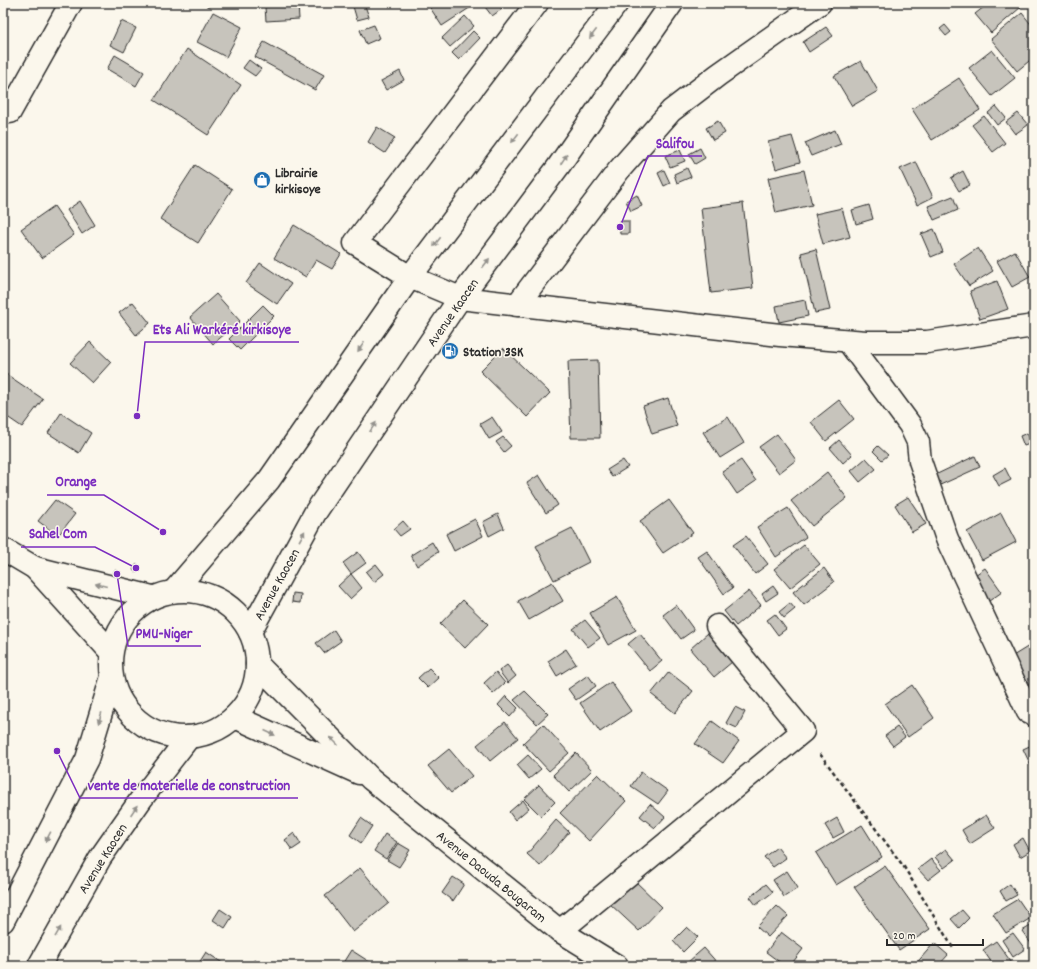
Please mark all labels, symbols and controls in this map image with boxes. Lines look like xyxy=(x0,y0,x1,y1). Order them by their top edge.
one-way arrow xyxy=(589,29,597,40)
callout: Salifou xyxy=(648,129,702,156)
one-way arrow xyxy=(511,132,519,143)
text: Salifou xyxy=(656,134,695,156)
one-way arrow xyxy=(560,153,568,164)
place label: Librairie kirkisoye xyxy=(275,164,321,200)
shop icon: Librairie kirkisoye xyxy=(252,170,272,190)
one-way arrow xyxy=(432,236,441,247)
one-way arrow xyxy=(482,257,491,268)
street label: Avenue Kaocen xyxy=(423,275,484,351)
callout: Ets Ali Warkéré kirkisoye xyxy=(145,315,299,342)
text: Ets Ali Warkéré kirkisoye xyxy=(153,320,292,342)
fuel station icon: Station 3SK xyxy=(440,341,460,361)
one-way arrow xyxy=(357,342,365,353)
place label: Station 3SK xyxy=(463,343,524,363)
one-way arrow xyxy=(369,422,377,433)
callout: Orange xyxy=(47,468,104,495)
text: Orange xyxy=(55,472,97,494)
callout: Sahel Com xyxy=(21,520,95,547)
text: Sahel Com xyxy=(29,524,87,546)
one-way arrow xyxy=(299,531,305,542)
street label: Avenue Kaocen xyxy=(250,546,306,624)
one-way arrow xyxy=(95,581,107,587)
callout: PMU-Niger xyxy=(128,619,201,646)
text: PMU-Niger xyxy=(136,624,193,646)
one-way arrow xyxy=(97,712,103,724)
one-way arrow xyxy=(265,730,276,736)
one-way arrow xyxy=(329,736,339,746)
callout: vente de materielle de construction xyxy=(80,771,298,798)
text: vente de materielle de construction xyxy=(88,776,290,798)
one-way arrow xyxy=(130,804,138,815)
street label: Avenue Kaocen xyxy=(74,820,133,898)
street label: Avenue Daouda Bougaram xyxy=(431,827,550,928)
one-way arrow xyxy=(45,831,51,842)
scale bar xyxy=(887,921,983,947)
one-way arrow xyxy=(55,926,62,938)
text: 20 m xyxy=(893,928,916,945)

